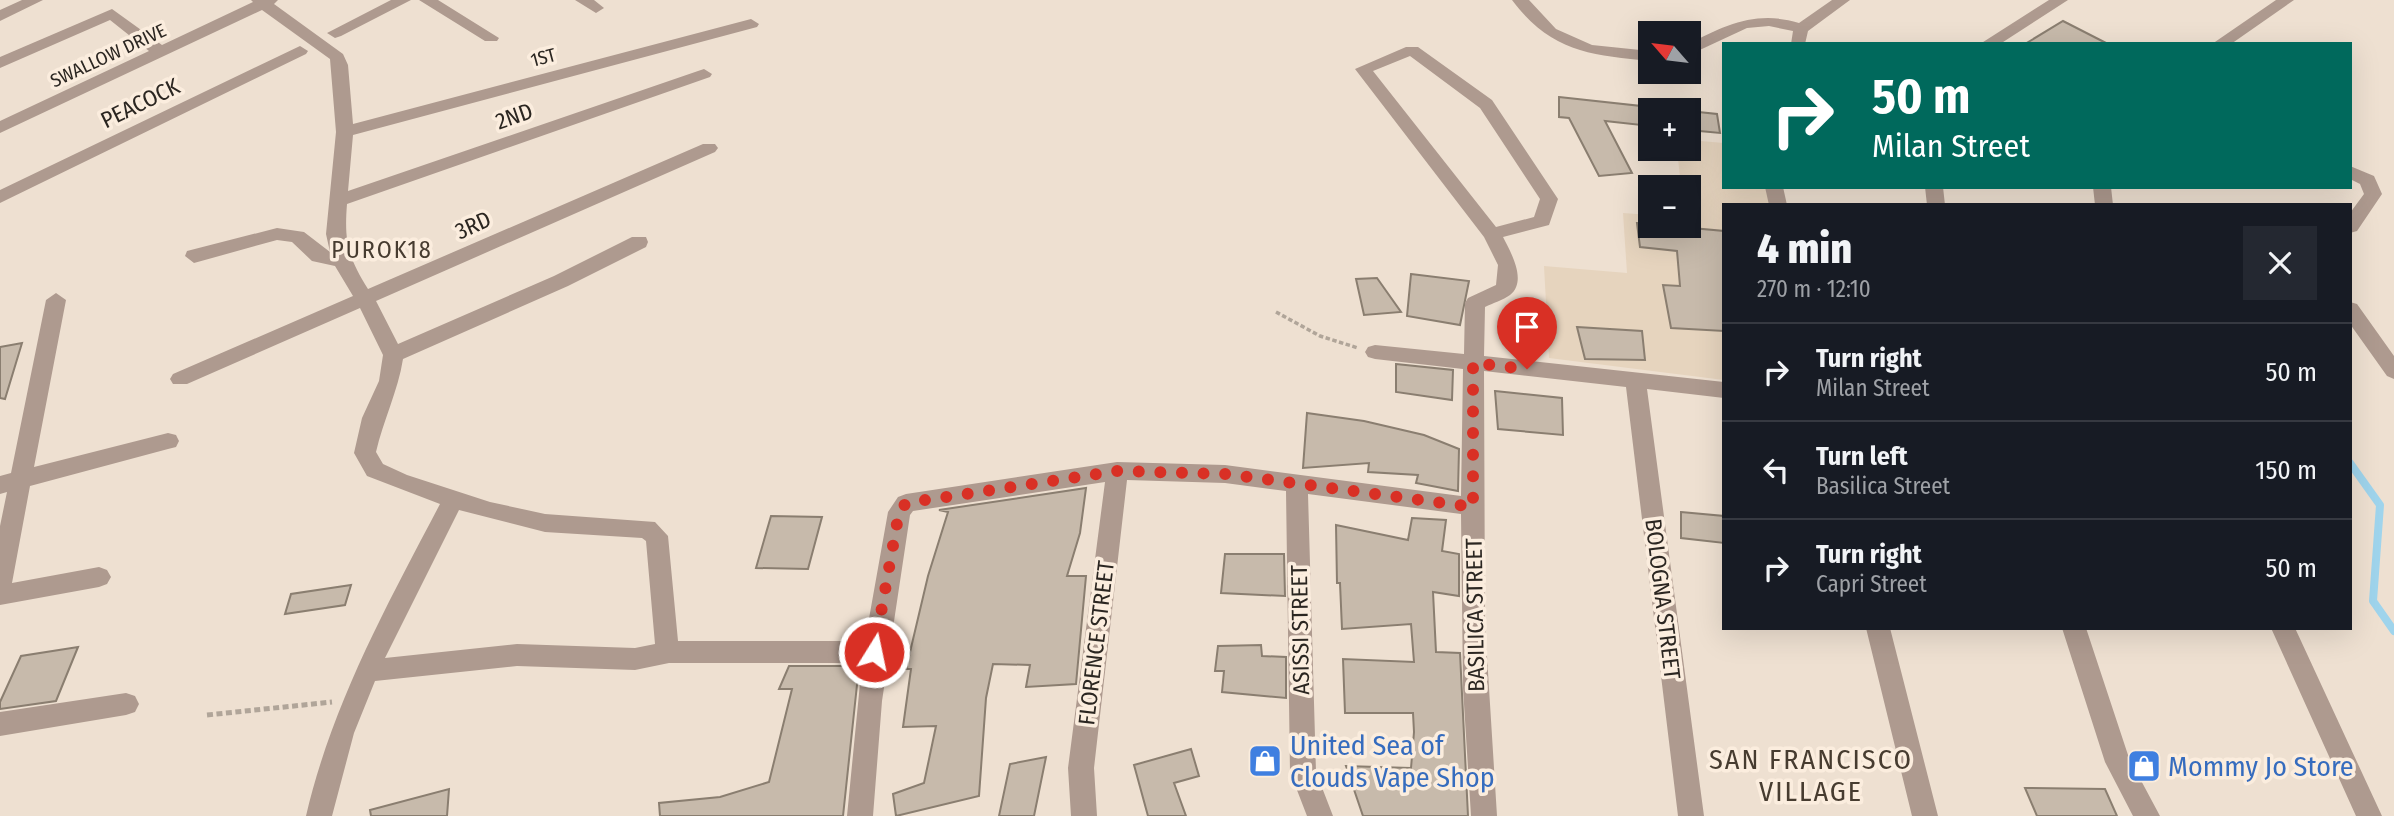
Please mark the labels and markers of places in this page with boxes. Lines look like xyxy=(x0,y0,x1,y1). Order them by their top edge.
pin xyxy=(1497,297,1557,369)
place label: United Sea of Clouds Vape Shop xyxy=(1290,729,1495,794)
shop icon: United Sea of Clouds Vape Shop xyxy=(1246,742,1284,780)
shop icon: Mommy Jo Store xyxy=(2125,747,2163,785)
place label: Mommy Jo Store xyxy=(2168,750,2354,783)

